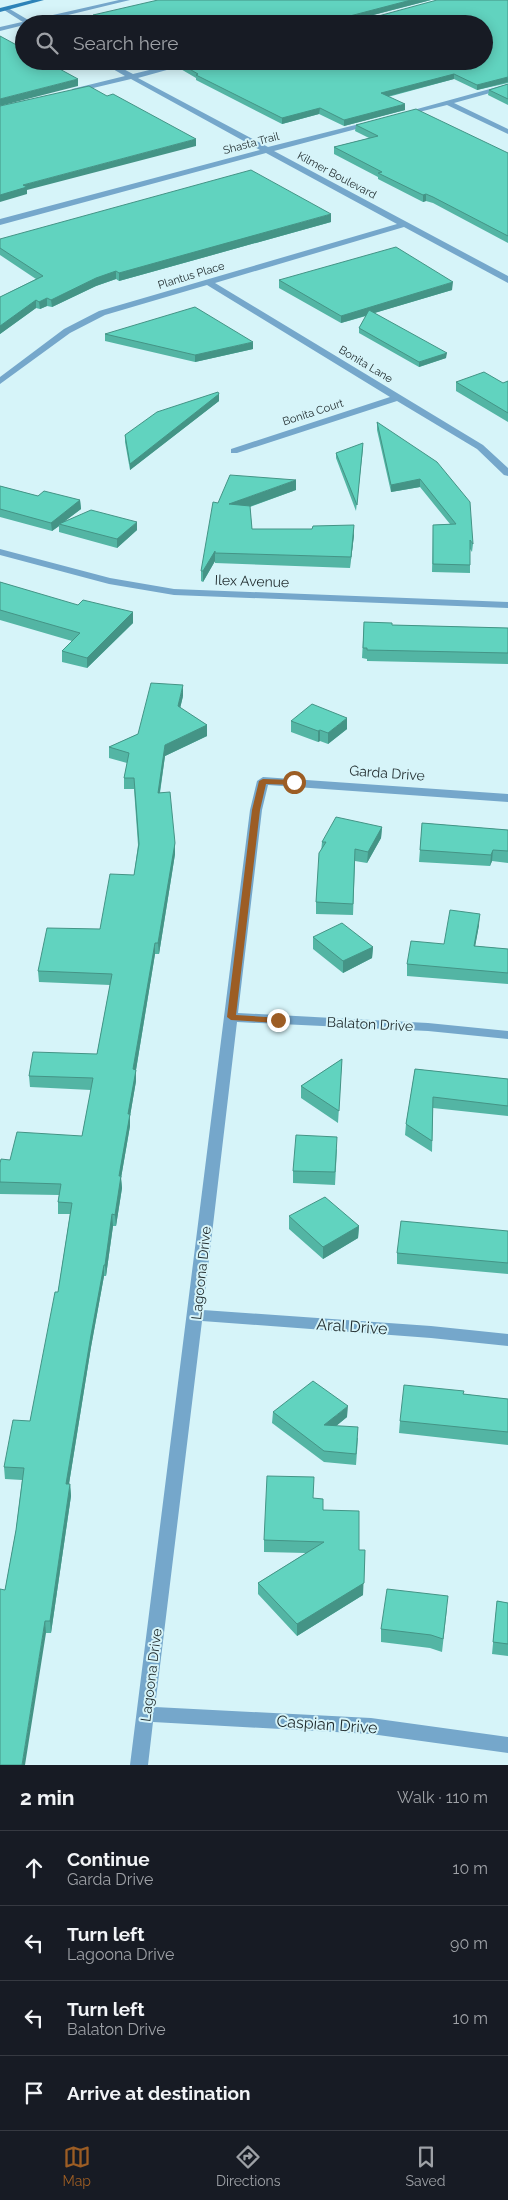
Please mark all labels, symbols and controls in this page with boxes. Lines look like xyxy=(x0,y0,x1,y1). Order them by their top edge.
search box xyxy=(15,15,493,70)
icon: search xyxy=(33,29,61,57)
text: Search here xyxy=(73,32,179,54)
street label: Shasta Trail xyxy=(222,130,281,157)
street label: Kilmer Boulevard xyxy=(295,149,379,202)
street label: Plantus Place xyxy=(156,259,226,292)
street label: Bonita Lane xyxy=(336,343,395,386)
street label: Bonita Court xyxy=(281,396,346,428)
street label: Ilex Avenue xyxy=(214,572,290,590)
street label: Garda Drive xyxy=(349,762,425,784)
route start xyxy=(283,771,306,794)
route end xyxy=(267,1009,290,1032)
street label: Balaton Drive xyxy=(326,1014,414,1034)
street label: Lagoona Drive xyxy=(188,1225,214,1321)
street label: Aral Drive xyxy=(316,1315,388,1338)
street label: Lagoona Drive xyxy=(137,1627,165,1723)
street label: Caspian Drive xyxy=(276,1711,378,1738)
text: 2 min xyxy=(20,1785,74,1810)
text: Walk · 110 m xyxy=(397,1788,488,1807)
text: Continue xyxy=(67,1848,150,1870)
icon: ahead xyxy=(20,1854,48,1882)
text: 10 m xyxy=(453,1859,488,1878)
text: Garda Drive xyxy=(67,1870,154,1889)
text: Turn left xyxy=(67,1923,144,1945)
icon: left xyxy=(20,1929,48,1957)
text: 90 m xyxy=(450,1934,488,1953)
text: Lagoona Drive xyxy=(67,1945,174,1964)
text: Turn left xyxy=(67,1998,144,2020)
icon: left xyxy=(20,2004,48,2032)
text: 10 m xyxy=(453,2009,488,2028)
text: Balaton Drive xyxy=(67,2020,166,2039)
icon: arrive xyxy=(20,2079,48,2107)
text: Arrive at destination xyxy=(67,2082,251,2104)
tab: Map xyxy=(62,2143,91,2189)
tab: Directions xyxy=(216,2143,281,2189)
tab: Saved xyxy=(405,2143,446,2189)

